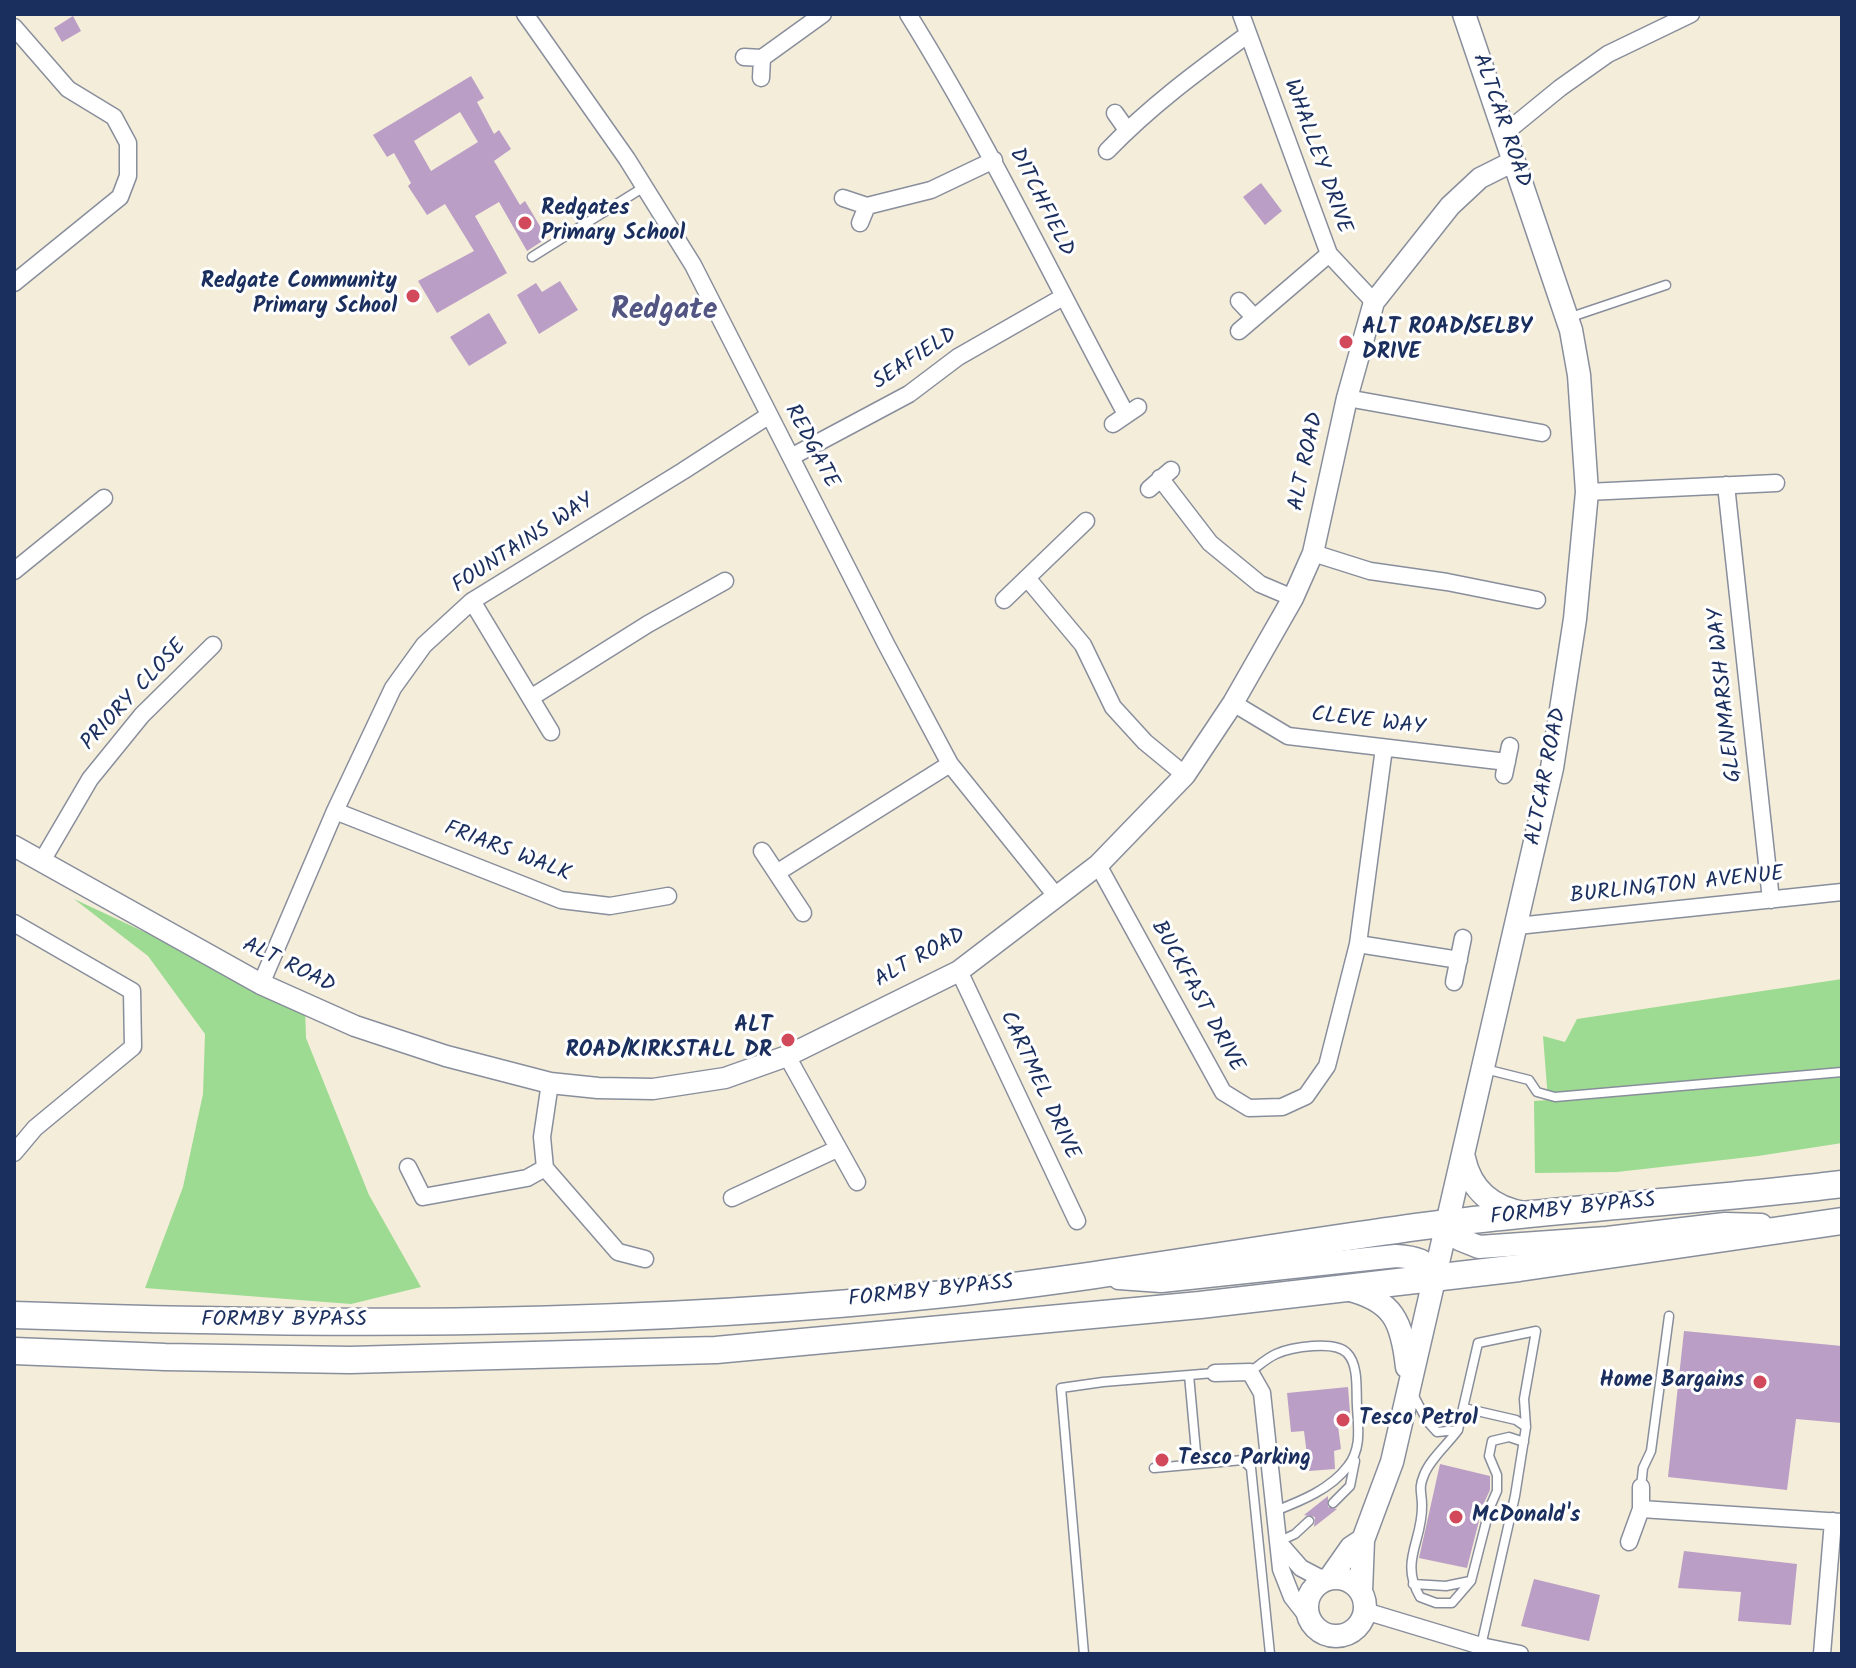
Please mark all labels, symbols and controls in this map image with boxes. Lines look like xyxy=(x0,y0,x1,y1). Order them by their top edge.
street label: ALTCAR ROAD xyxy=(1465,51,1535,191)
street label: WHALLEY DRIVE xyxy=(1276,76,1356,238)
street label: DITCHFIELD xyxy=(1001,144,1079,262)
place label: Redgates Primary School xyxy=(541,197,685,248)
marker: Redgates Primary School xyxy=(516,214,534,232)
place label: Redgate Community Primary School xyxy=(201,270,397,322)
marker: Redgate Community Primary School xyxy=(404,287,422,305)
district label: Redgate xyxy=(611,295,717,331)
place label: ALT ROAD/SELBY DRIVE xyxy=(1362,316,1532,368)
street label: SEAFIELD xyxy=(869,323,963,397)
marker: ALT ROAD/SELBY DRIVE xyxy=(1337,333,1355,351)
street label: REDGATE xyxy=(777,400,843,494)
street label: ALT ROAD xyxy=(1285,410,1331,514)
street label: FOUNTAINS WAY xyxy=(448,489,600,601)
street label: GLENMARSH WAY xyxy=(1705,606,1749,784)
street label: PRIORY CLOSE xyxy=(77,635,193,757)
street label: CLEVE WAY xyxy=(1309,703,1427,743)
street label: ALTCAR ROAD xyxy=(1522,706,1574,848)
street label: FRIARS WALK xyxy=(440,817,574,889)
street label: BURLINGTON AVENUE xyxy=(1569,863,1785,911)
street label: BUCKFAST DRIVE xyxy=(1144,917,1248,1077)
street label: ALT ROAD xyxy=(871,923,971,995)
street label: ALT ROAD xyxy=(237,933,339,1001)
street label: CARTMEL DRIVE xyxy=(992,1008,1084,1164)
place label: ALT ROAD/KIRKSTALL DR xyxy=(566,1014,772,1066)
marker: ALT ROAD/KIRKSTALL DR xyxy=(779,1031,797,1049)
street label: FORMBY BYPASS xyxy=(1489,1189,1657,1233)
street label: FORMBY BYPASS xyxy=(847,1271,1015,1315)
street label: FORMBY BYPASS xyxy=(201,1308,367,1334)
place label: Home Bargains xyxy=(1600,1369,1744,1395)
marker: Home Bargains xyxy=(1751,1373,1769,1391)
place label: Tesco Petrol xyxy=(1359,1407,1478,1433)
marker: Tesco Petrol xyxy=(1334,1411,1352,1429)
place label: Tesco Parking xyxy=(1178,1447,1311,1473)
marker: Tesco Parking xyxy=(1153,1451,1171,1469)
place label: McDonald's xyxy=(1472,1504,1580,1530)
marker: McDonald's xyxy=(1447,1508,1465,1526)

